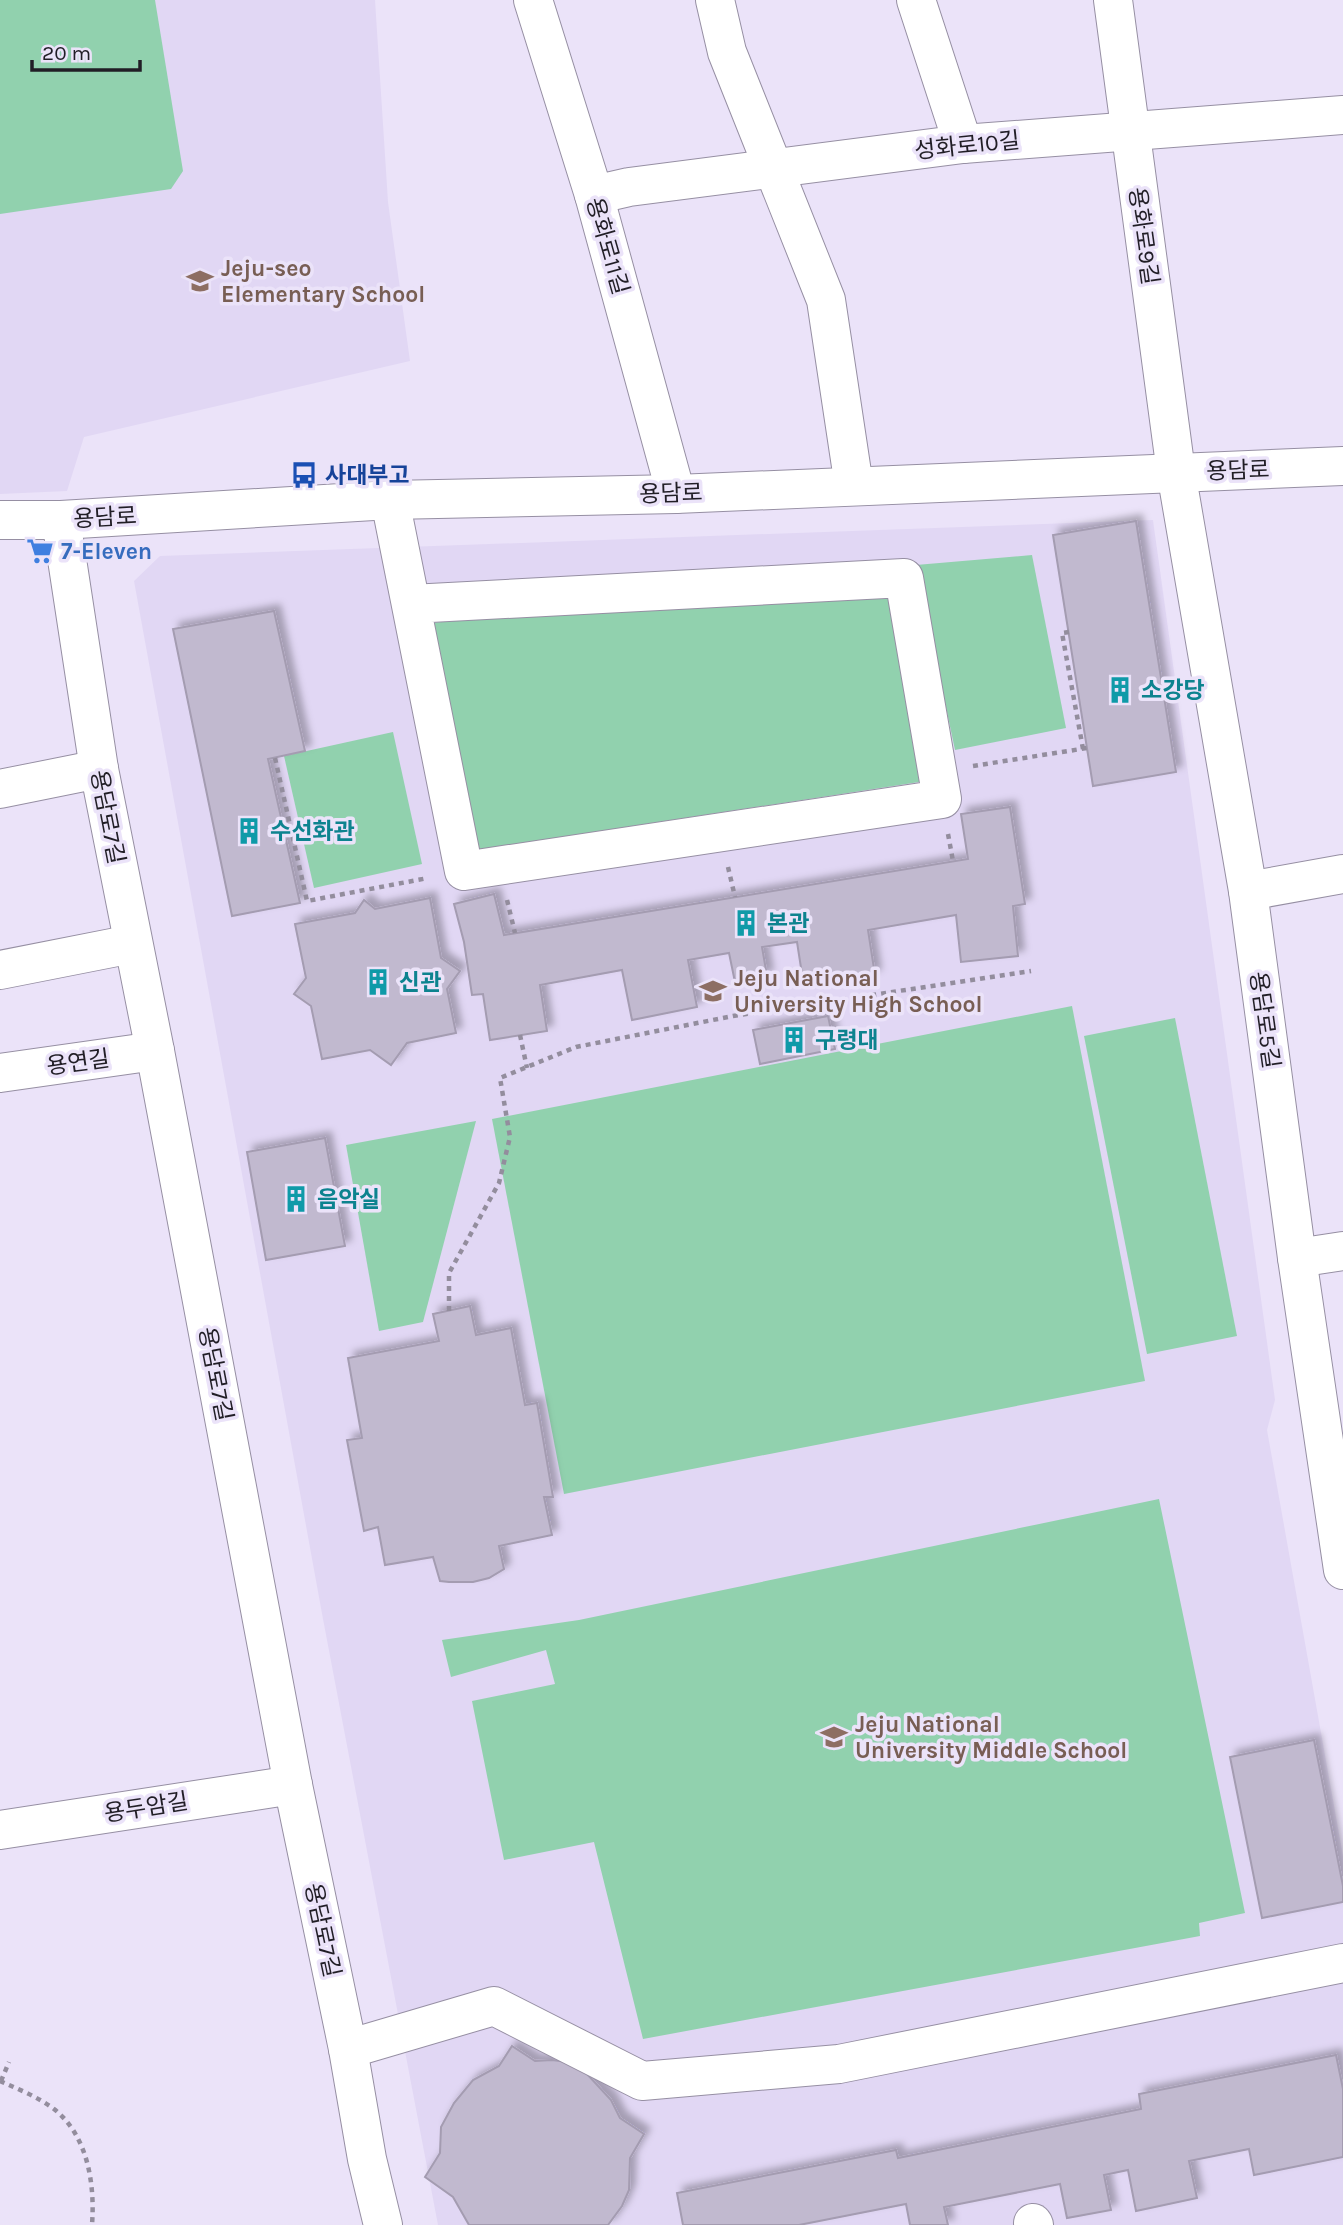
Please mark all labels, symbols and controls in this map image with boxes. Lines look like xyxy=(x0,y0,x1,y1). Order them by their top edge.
scale bar xyxy=(32,28,140,72)
text: 20 m xyxy=(42,41,91,65)
street label: 성화로10길 xyxy=(913,127,1021,164)
street label: 용화로9길 xyxy=(1123,186,1164,286)
street label: 용화로11길 xyxy=(581,194,634,298)
place label: Jeju-seo Elementary School xyxy=(221,255,425,308)
school or university icon: Jeju-seo Elementary School xyxy=(185,266,215,296)
street label: 용담로 xyxy=(1206,456,1270,485)
bus stop icon: 사대부고 xyxy=(289,460,319,490)
place label: 사대부고 xyxy=(325,462,410,489)
street label: 용담로 xyxy=(639,479,703,508)
street label: 용담로 xyxy=(73,502,137,533)
supermarket icon: 7-Eleven xyxy=(25,536,55,566)
place label: 7-Eleven xyxy=(61,538,152,565)
building icon: 소강당 xyxy=(1105,675,1135,705)
place label: 소강당 xyxy=(1141,677,1204,704)
street label: 용담로7길 xyxy=(85,768,130,867)
building icon: 수선화관 xyxy=(234,816,264,846)
place label: 수선화관 xyxy=(270,818,355,845)
building icon: 본관 xyxy=(731,908,761,938)
place label: 본관 xyxy=(767,910,809,937)
place label: Jeju National University High School xyxy=(734,965,983,1018)
building icon: 신관 xyxy=(363,967,393,997)
place label: 신관 xyxy=(399,969,441,996)
street label: 용담로5길 xyxy=(1244,970,1285,1070)
school or university icon: Jeju National University High School xyxy=(698,976,728,1006)
building icon: 구령대 xyxy=(779,1025,809,1055)
place label: 구령대 xyxy=(815,1027,878,1054)
street label: 용연길 xyxy=(45,1045,111,1080)
building icon: 음악실 xyxy=(281,1184,311,1214)
place label: 음악실 xyxy=(317,1186,380,1213)
street label: 용담로7길 xyxy=(193,1325,238,1424)
place label: Jeju National University Middle School xyxy=(855,1711,1127,1764)
school or university icon: Jeju National University Middle School xyxy=(819,1722,849,1752)
street label: 용두암길 xyxy=(102,1788,190,1827)
street label: 용담로7길 xyxy=(299,1881,346,1980)

